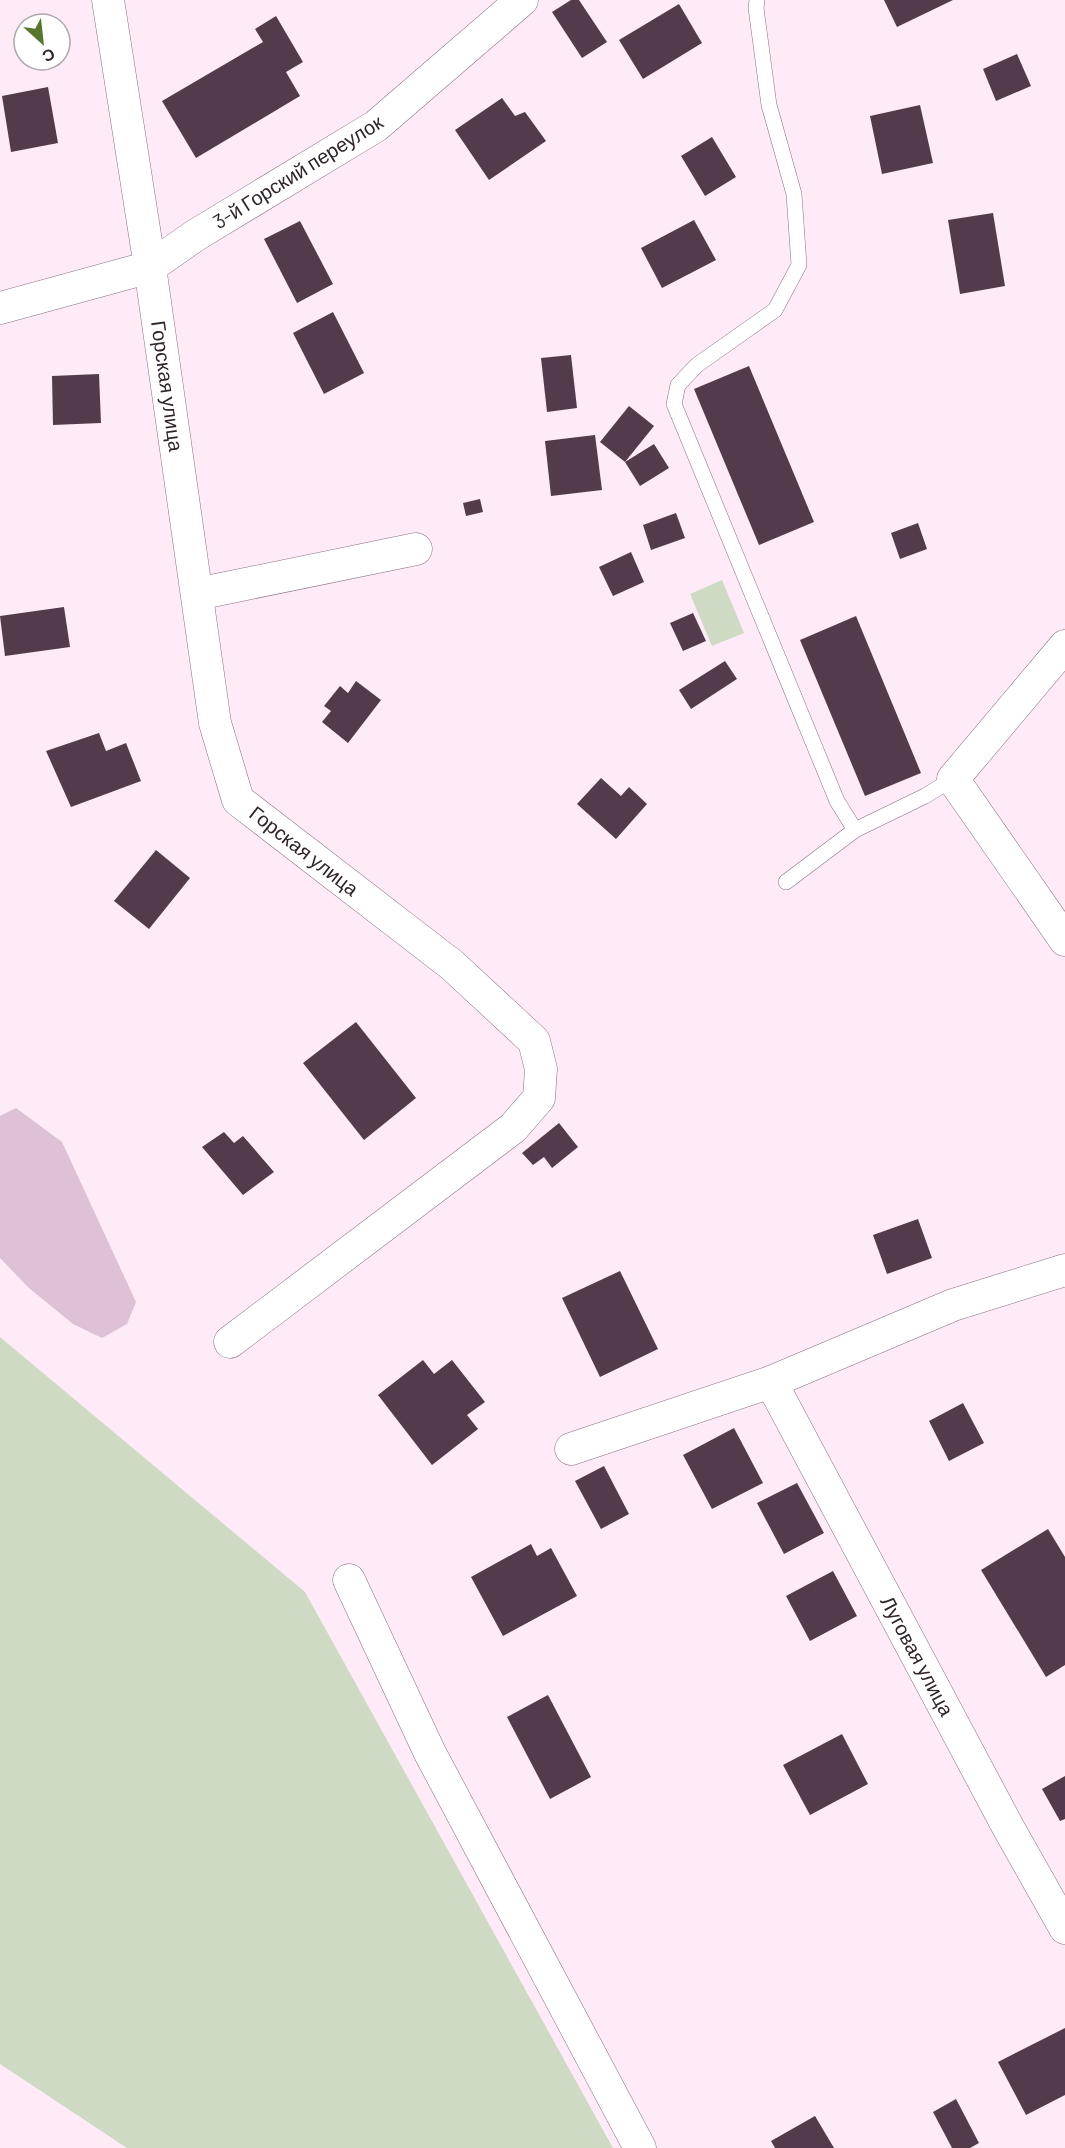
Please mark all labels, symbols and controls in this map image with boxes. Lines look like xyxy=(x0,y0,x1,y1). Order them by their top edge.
north arrow xyxy=(12,12,72,72)
text: С xyxy=(39,45,59,67)
street label: 3-й Горский переулок xyxy=(208,109,387,233)
street label: Горская улица xyxy=(147,319,189,454)
street label: Горская улица xyxy=(245,800,365,901)
street label: Луговая улица xyxy=(876,1591,960,1721)

